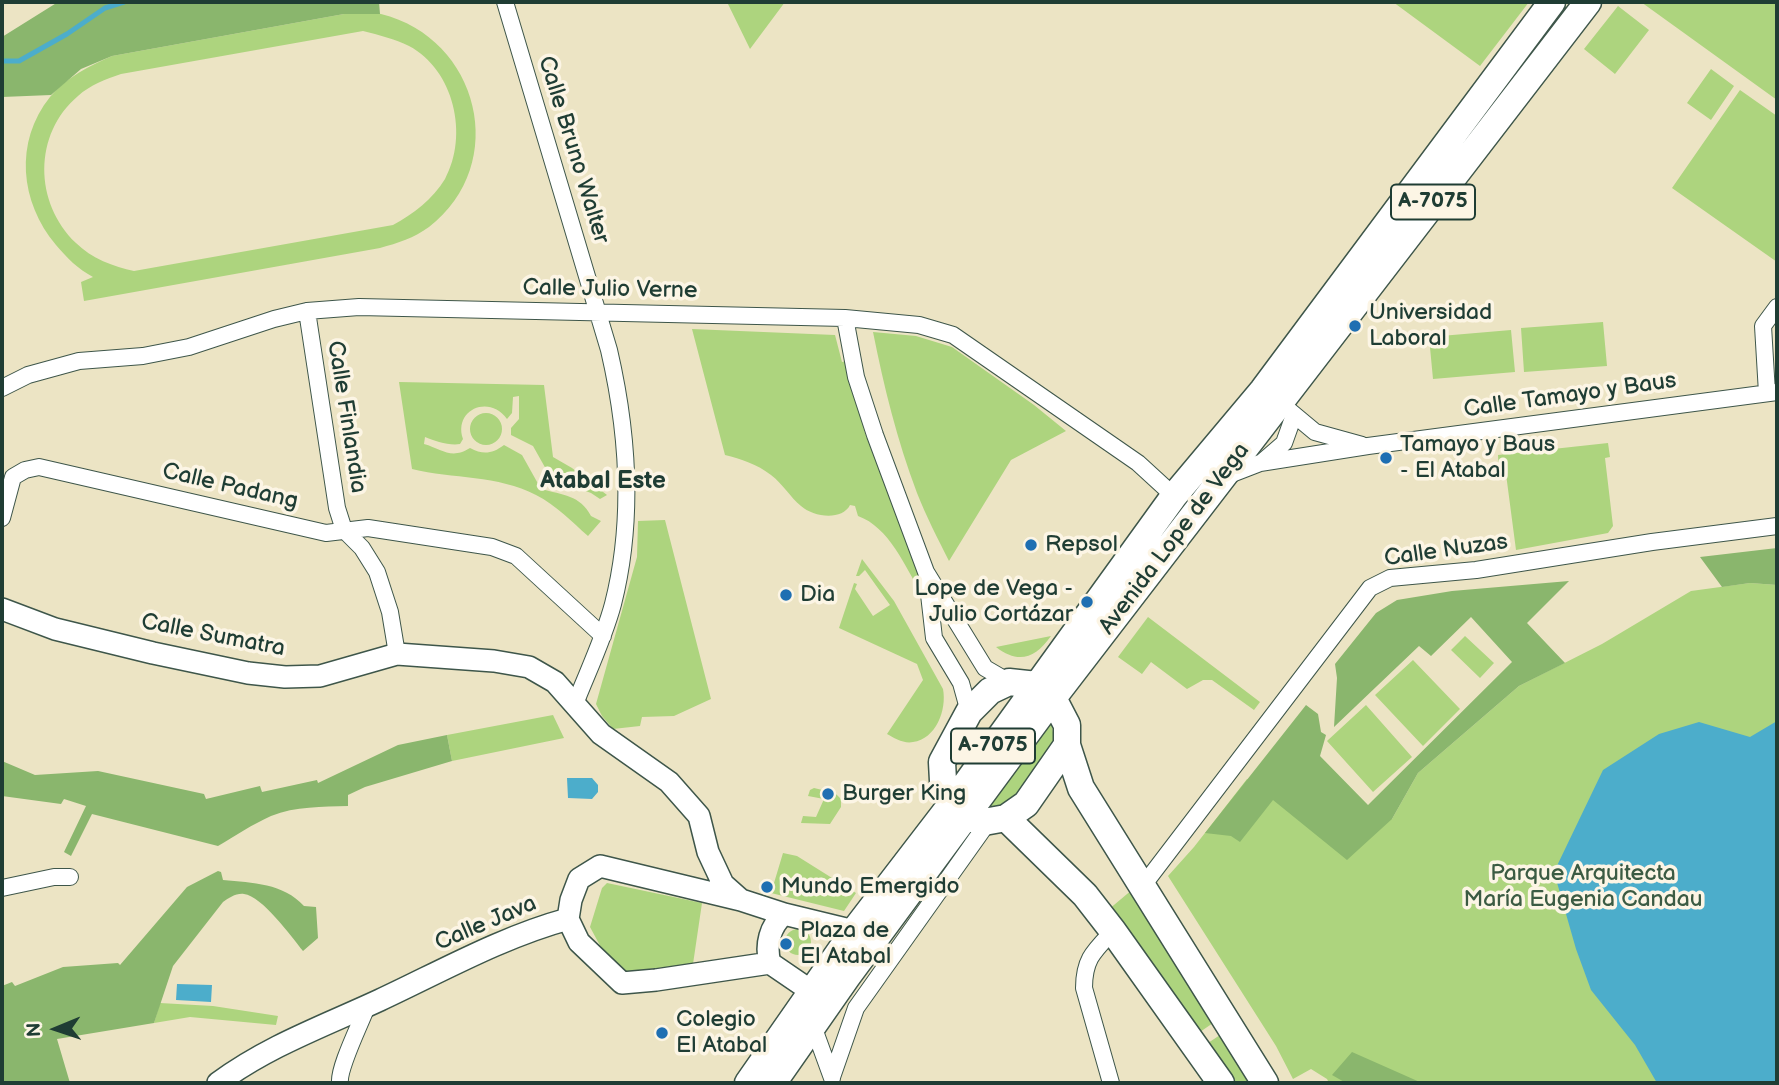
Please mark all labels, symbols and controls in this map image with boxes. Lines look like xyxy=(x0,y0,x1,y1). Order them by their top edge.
street label: Calle Bruno Walter xyxy=(531,53,615,247)
road number: A-7075 xyxy=(1391,184,1475,220)
street label: Calle Julio Verne xyxy=(522,275,698,305)
place label: Universidad Laboral xyxy=(1369,299,1492,353)
marker: Universidad Laboral xyxy=(1347,318,1363,334)
street label: Calle Finlandia xyxy=(320,339,372,495)
street label: Calle Tamayo y Baus xyxy=(1462,367,1678,425)
place label: Tamayo y Baus - El Atabal xyxy=(1400,431,1555,485)
street label: Avenida Lope de Vega xyxy=(1094,438,1256,640)
marker: Tamayo y Baus - El Atabal xyxy=(1378,450,1394,466)
street label: Calle Padang xyxy=(160,458,300,516)
district label: Atabal Este xyxy=(540,468,666,496)
street label: Calle Nuzas xyxy=(1382,529,1510,573)
place label: Repsol xyxy=(1045,531,1118,559)
marker: Repsol xyxy=(1023,537,1039,553)
place label: Lope de Vega - Julio Cortázar xyxy=(914,575,1073,629)
place label: Dia xyxy=(800,581,835,609)
marker: Dia xyxy=(778,587,794,603)
marker: Lope de Vega - Julio Cortázar xyxy=(1079,594,1095,610)
street label: Calle Sumatra xyxy=(139,609,287,663)
road number: A-7075 xyxy=(951,728,1035,764)
place label: Burger King xyxy=(842,780,966,808)
marker: Burger King xyxy=(820,786,836,802)
park label: Parque Arquitecta María Eugenia Candau xyxy=(1463,860,1703,914)
place label: Mundo Emergido xyxy=(781,873,960,901)
marker: Mundo Emergido xyxy=(759,879,775,895)
street label: Calle Java xyxy=(431,890,541,958)
place label: Plaza de El Atabal xyxy=(800,917,891,971)
marker: Plaza de El Atabal xyxy=(778,936,794,952)
north arrow xyxy=(21,994,91,1064)
place label: Colegio El Atabal xyxy=(676,1006,767,1060)
text: N xyxy=(23,1022,46,1037)
marker: Colegio El Atabal xyxy=(654,1025,670,1041)

